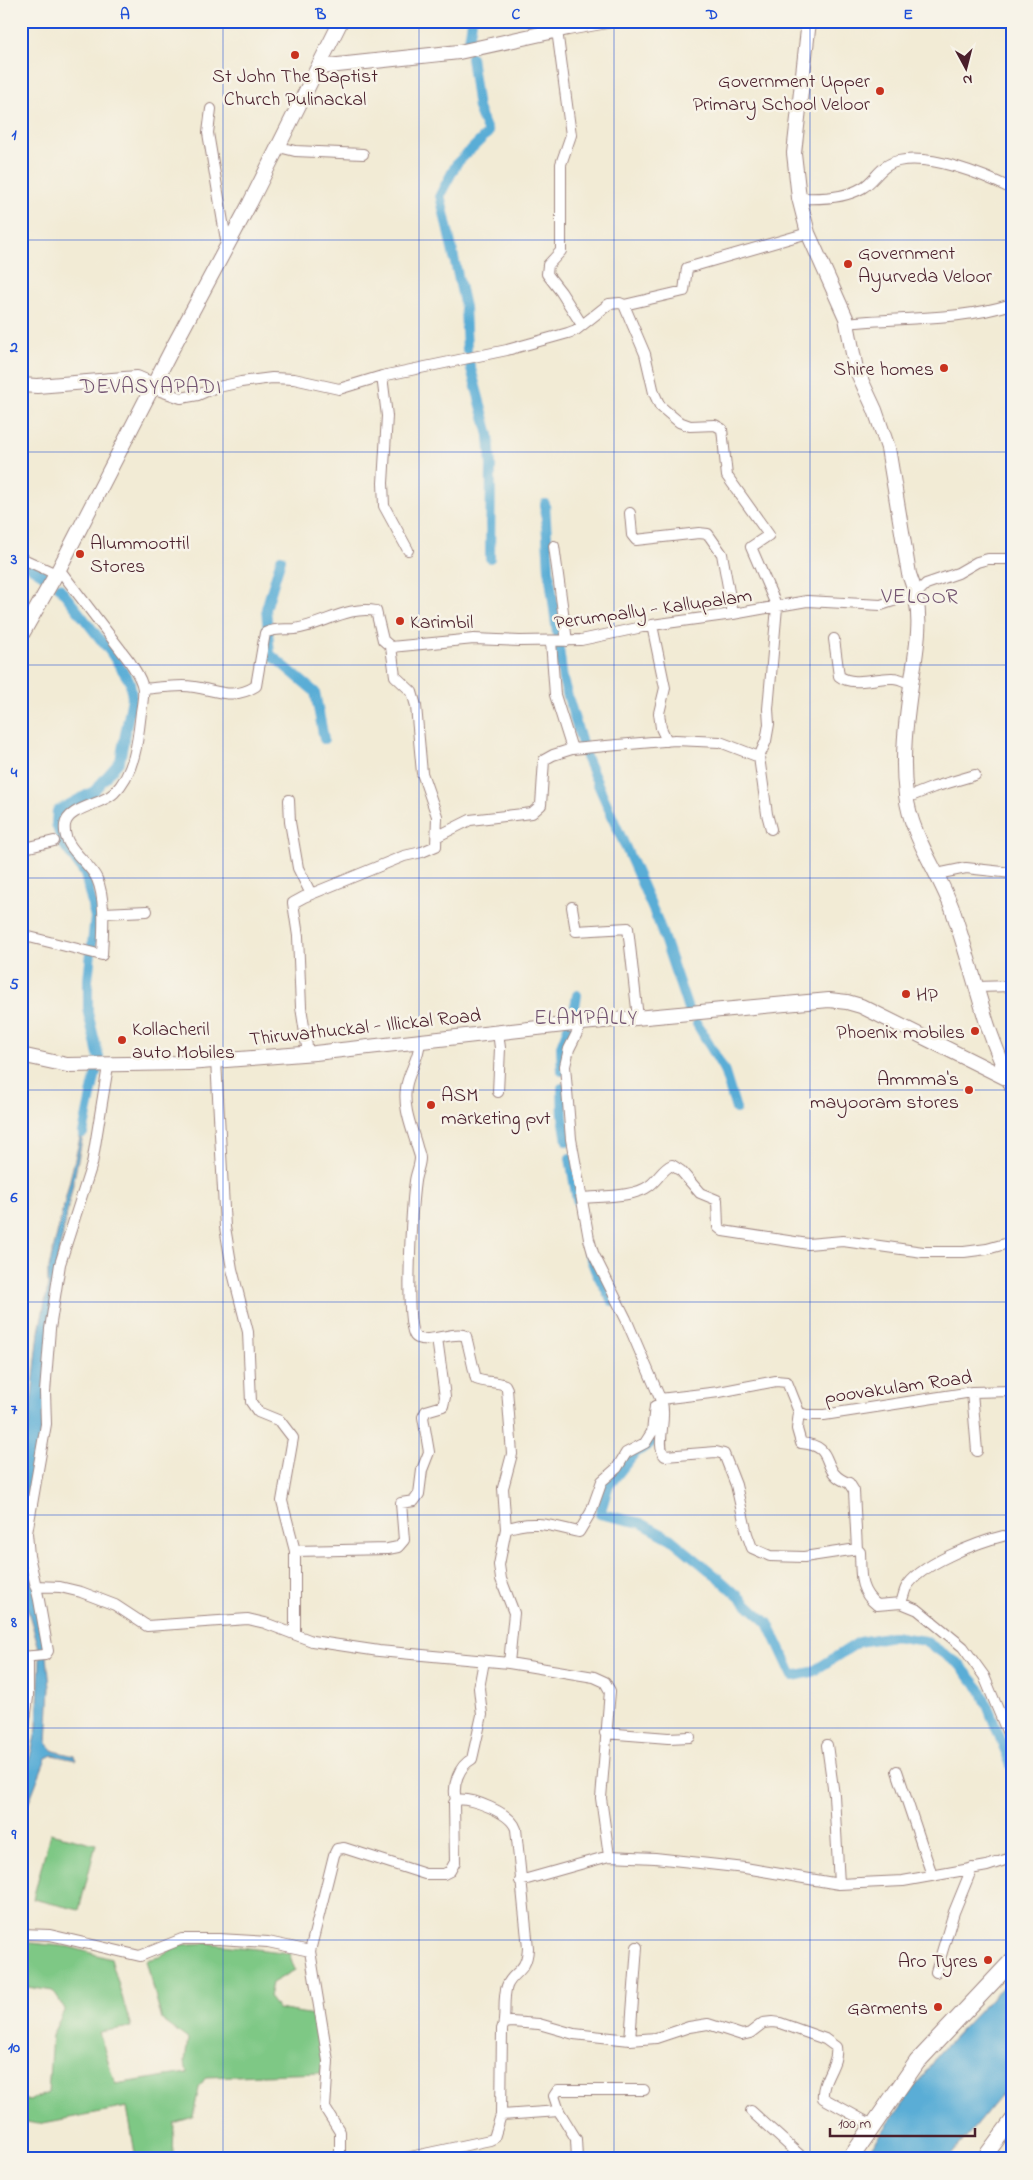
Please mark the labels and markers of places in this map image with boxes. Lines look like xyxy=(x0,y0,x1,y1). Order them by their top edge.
marker: St John The Baptist Church Pulinackal xyxy=(289,49,301,61)
place label: St John The Baptist Church Pulinackal xyxy=(212,63,378,115)
place label: Government Upper Primary School Veloor xyxy=(693,68,871,120)
marker: Government Upper Primary School Veloor xyxy=(874,85,886,97)
place label: Government Ayurveda Veloor xyxy=(858,240,993,292)
marker: Government Ayurveda Veloor xyxy=(842,258,854,270)
place label: Shire homes xyxy=(833,356,934,385)
marker: Shire homes xyxy=(938,362,950,374)
place label: Alummoottil Stores xyxy=(90,530,189,582)
marker: Alummoottil Stores xyxy=(74,548,86,560)
place label: Karimbil xyxy=(410,609,473,638)
marker: Karimbil xyxy=(394,615,406,627)
place label: HP xyxy=(916,982,939,1011)
marker: HP xyxy=(900,988,912,1000)
place label: Kollacheril auto Mobiles xyxy=(132,1016,235,1068)
place label: Phoenix mobiles xyxy=(836,1019,965,1048)
marker: Phoenix mobiles xyxy=(969,1025,981,1037)
marker: Kollacheril auto Mobiles xyxy=(116,1034,128,1046)
place label: Ammma's mayooram stores xyxy=(810,1066,959,1118)
place label: ASM marketing pvt xyxy=(441,1082,551,1135)
marker: Ammma's mayooram stores xyxy=(963,1084,975,1096)
marker: ASM marketing pvt xyxy=(425,1099,437,1111)
place label: Aro Tyres xyxy=(898,1948,978,1977)
marker: Aro Tyres xyxy=(982,1954,994,1966)
place label: Garments xyxy=(847,1995,928,2024)
marker: Garments xyxy=(932,2001,944,2013)

